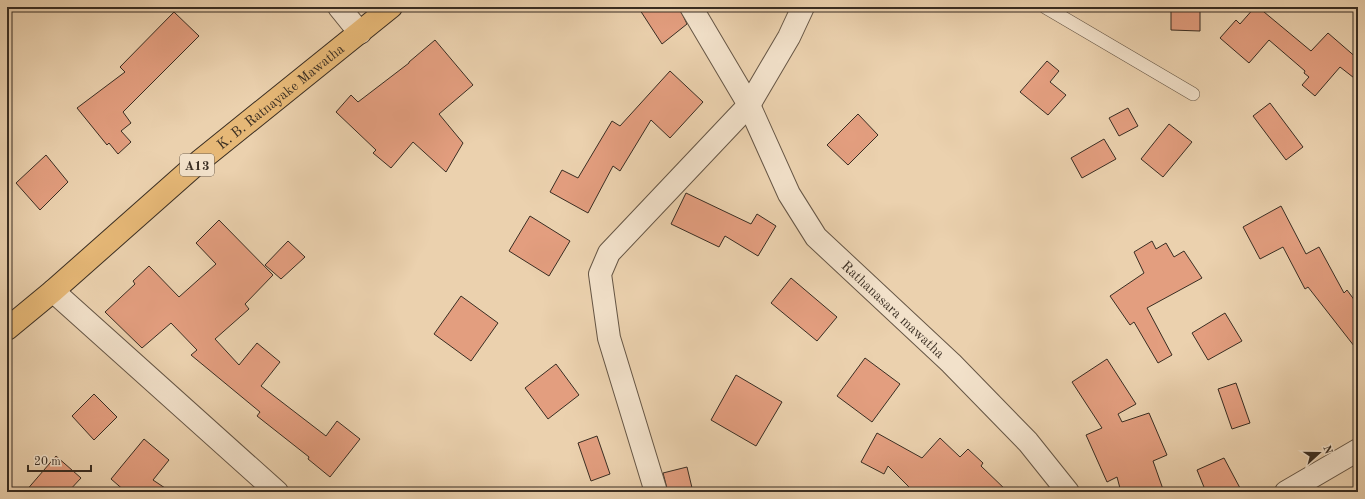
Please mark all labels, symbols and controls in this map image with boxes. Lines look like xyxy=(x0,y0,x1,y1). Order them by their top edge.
street label: K. B. Ratnayake Mawatha xyxy=(215,42,347,152)
road number: A13 xyxy=(180,154,214,176)
street label: Rathanasara mawatha xyxy=(839,259,947,361)
north arrow xyxy=(1299,433,1339,473)
text: N xyxy=(1320,444,1334,456)
scale bar xyxy=(28,447,91,473)
text: 20 m xyxy=(34,456,61,468)

